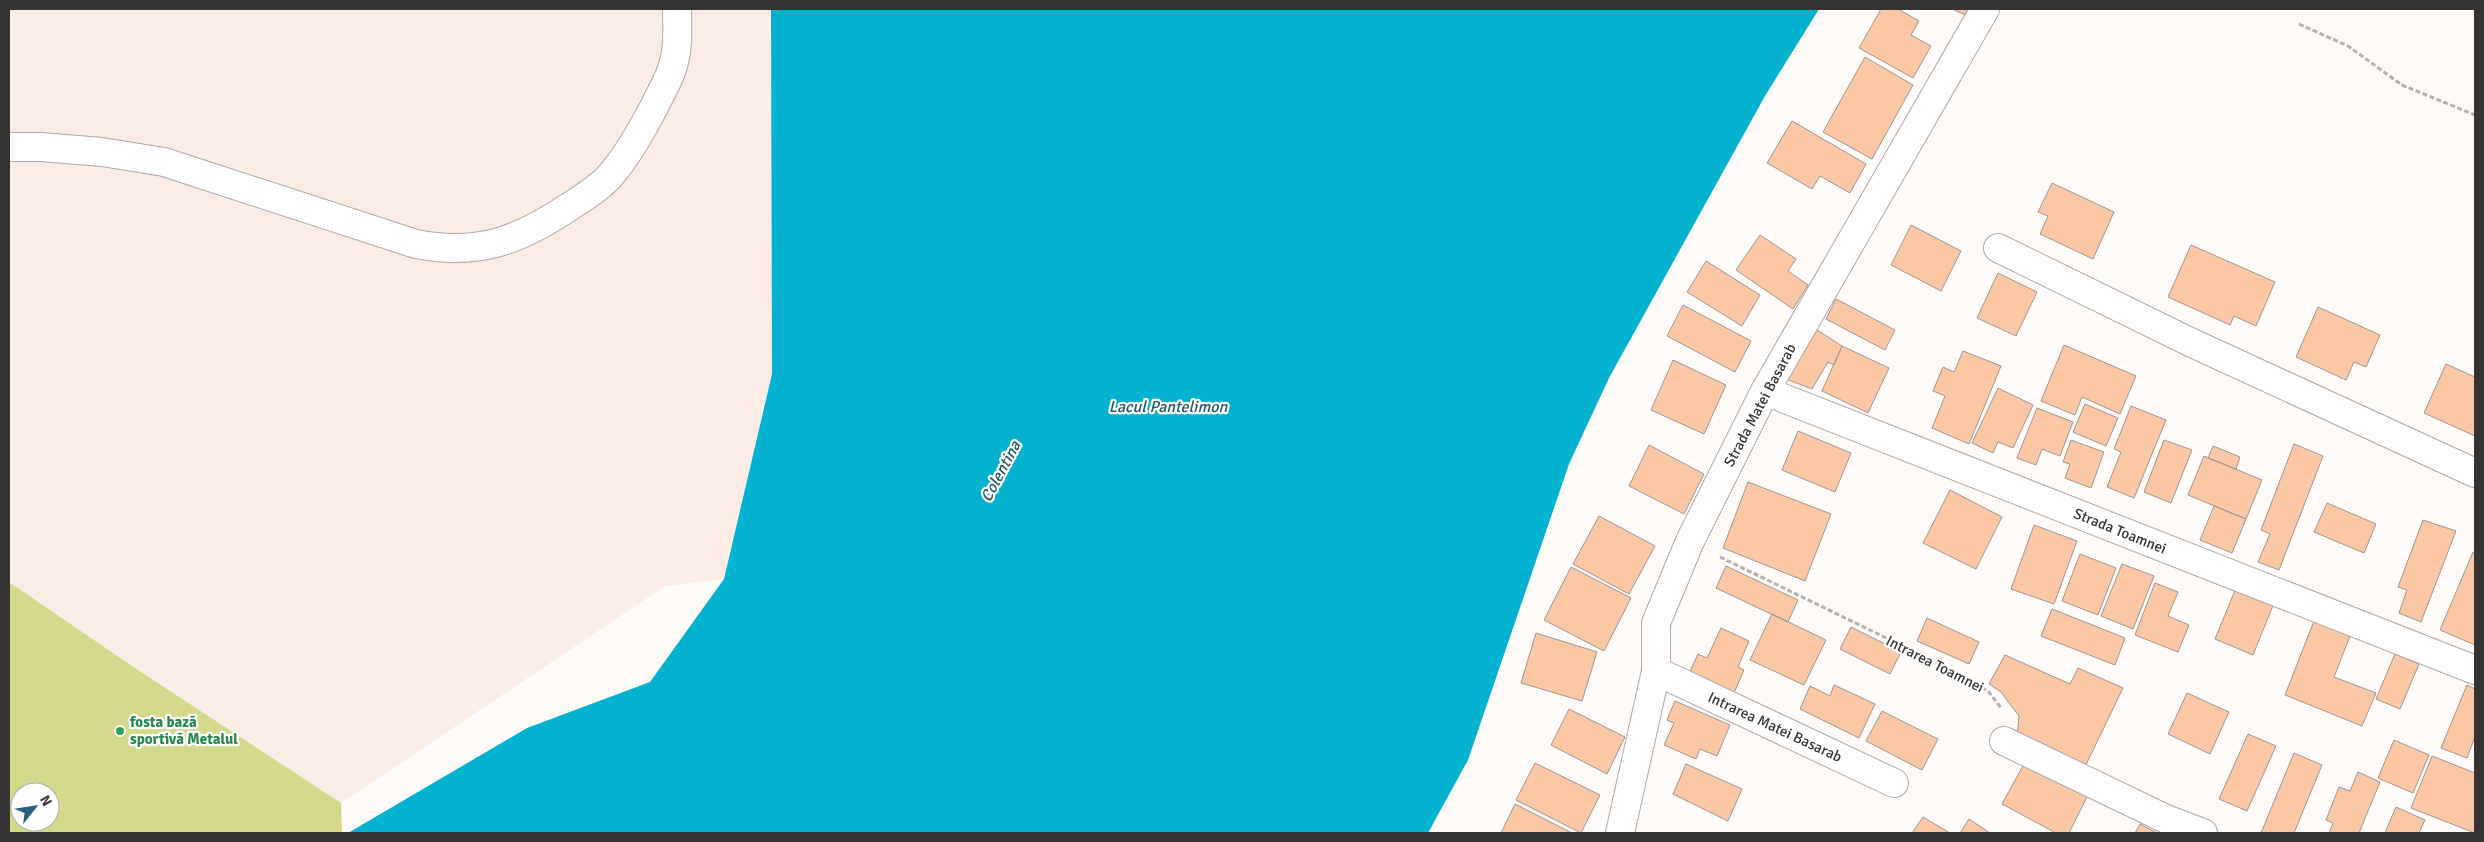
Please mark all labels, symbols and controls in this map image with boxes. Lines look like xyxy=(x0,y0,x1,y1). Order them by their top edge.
street label: Strada Matei Basarab xyxy=(1720,340,1800,470)
water label: Lacul Pantelimon xyxy=(1109,397,1229,417)
water label: Colentina xyxy=(977,437,1026,505)
street label: Strada Toamnei xyxy=(2071,504,2169,558)
street label: Intrarea Toamnei xyxy=(1883,632,1987,696)
street label: Intrarea Matei Basarab xyxy=(1705,688,1845,766)
place label: fosta bază sportivă Metalul xyxy=(129,713,238,748)
marker: fosta bază sportivă Metalul xyxy=(114,725,126,737)
north arrow xyxy=(10,782,60,832)
text: N xyxy=(36,792,56,809)

